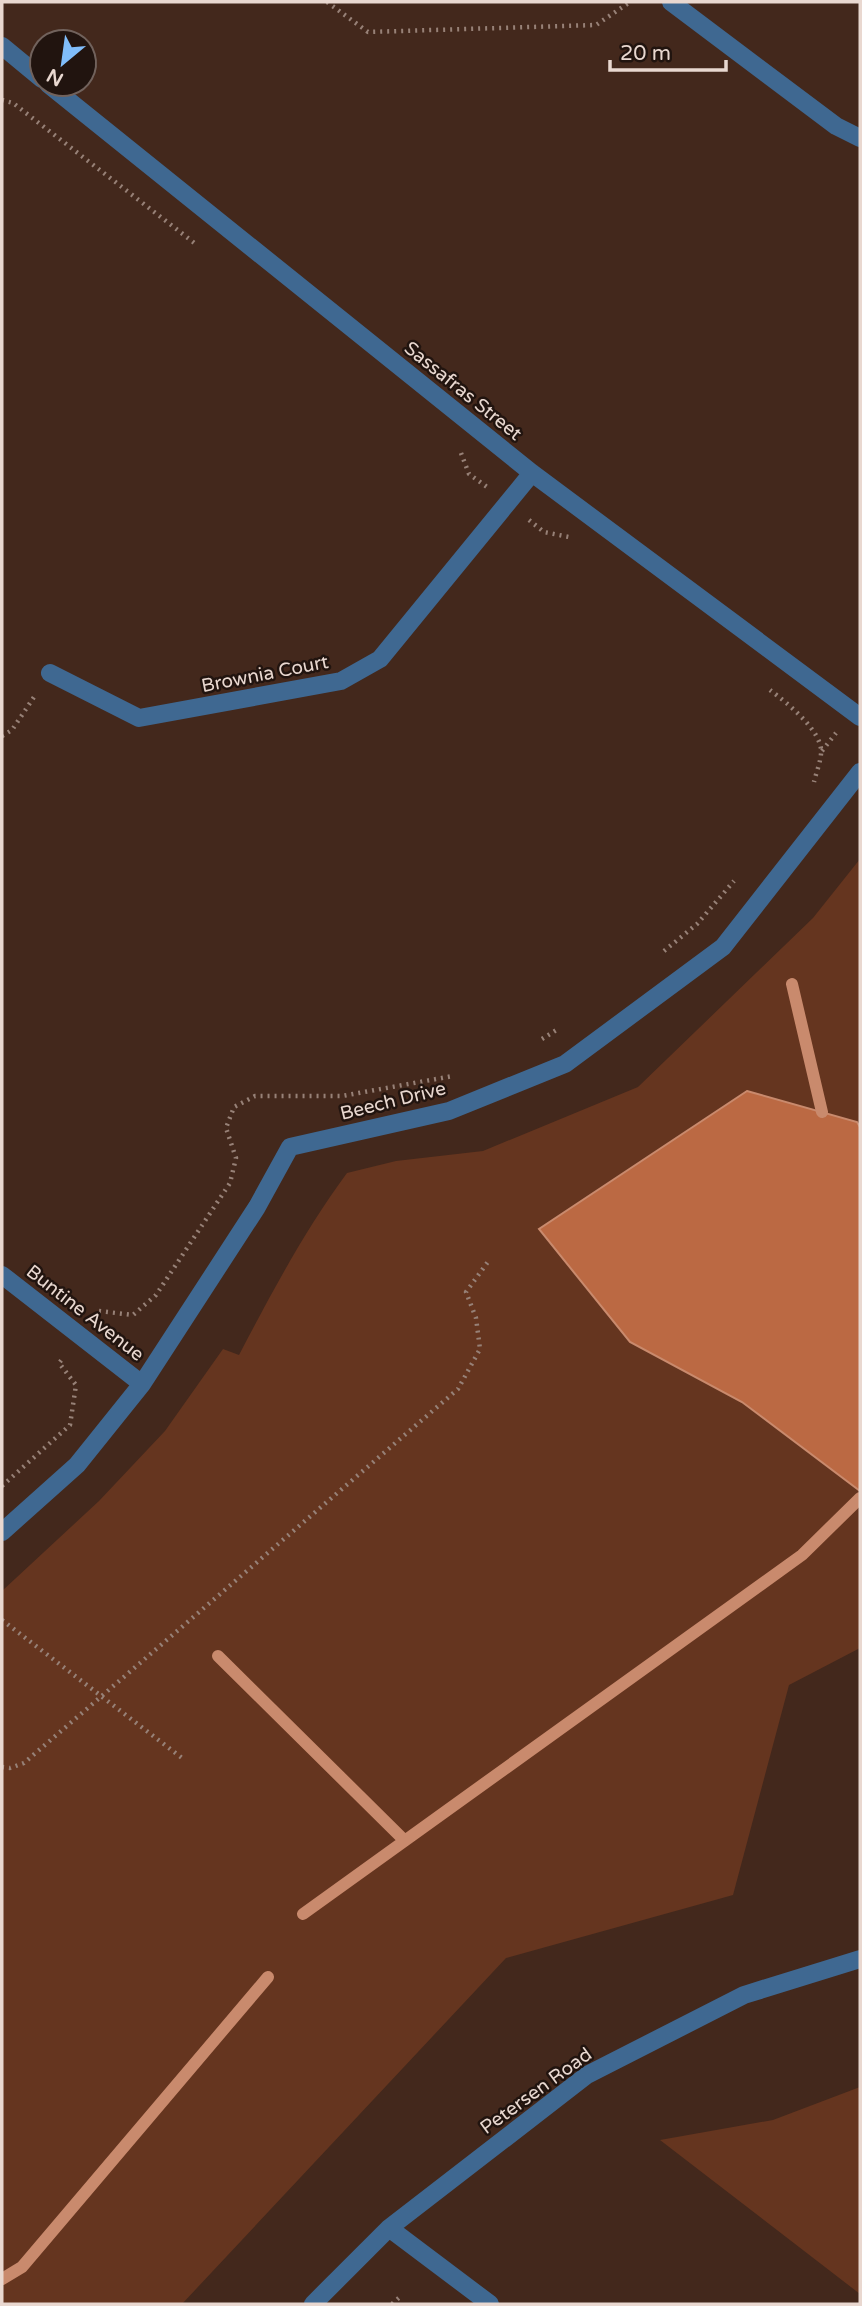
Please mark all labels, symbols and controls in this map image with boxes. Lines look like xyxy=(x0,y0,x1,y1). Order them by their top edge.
north arrow xyxy=(28,28,98,98)
scale bar xyxy=(610,28,726,72)
text: 20 m xyxy=(620,41,671,66)
text: N xyxy=(43,64,67,90)
street label: Sassafras Street xyxy=(400,337,526,445)
street label: Brownia Court xyxy=(200,651,330,697)
street label: Beech Drive xyxy=(338,1077,448,1125)
street label: Buntine Avenue xyxy=(22,1260,148,1366)
street label: Petersen Road xyxy=(476,2043,596,2139)

